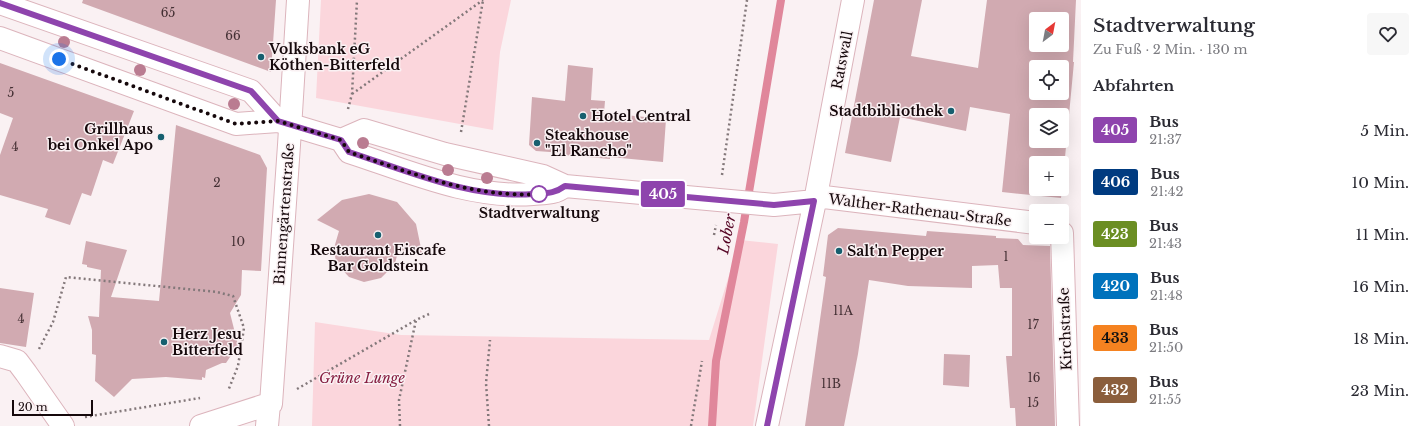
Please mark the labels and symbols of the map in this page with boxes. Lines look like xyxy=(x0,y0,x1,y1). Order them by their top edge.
house number: 65 xyxy=(161,5,175,20)
north arrow xyxy=(1029,12,1069,52)
house number: 66 xyxy=(225,28,241,43)
street label: Ratswall xyxy=(828,29,857,91)
place label: Volksbank eG Köthen-Bitterfeld xyxy=(268,40,401,74)
your location xyxy=(49,49,69,69)
marker: Volksbank eG Köthen-Bitterfeld xyxy=(256,52,266,62)
house number: 5 xyxy=(8,85,15,100)
place label: Stadtbibliothek xyxy=(829,102,944,120)
marker: Stadtbibliothek xyxy=(946,106,956,116)
place label: Hotel Central xyxy=(591,107,691,125)
marker: Hotel Central xyxy=(578,111,588,121)
place label: Grillhaus bei Onkel Apo xyxy=(47,120,153,154)
place label: Steakhouse "El Rancho" xyxy=(545,126,632,160)
marker: Grillhaus bei Onkel Apo xyxy=(156,132,166,142)
marker: Steakhouse "El Rancho" xyxy=(532,138,542,148)
house number: 4 xyxy=(11,139,19,154)
street label: Binnengärtenstraße xyxy=(270,143,298,285)
house number: 2 xyxy=(213,175,221,190)
line badge: 405 xyxy=(640,181,686,207)
marker: Stadtverwaltung xyxy=(530,185,548,203)
street label: Walther-Rathenau-Straße xyxy=(826,190,1013,230)
place label: Stadtverwaltung xyxy=(479,204,600,222)
water label: Lober xyxy=(713,211,740,256)
marker: Restaurant Eiscafe Bar Goldstein xyxy=(373,230,383,240)
house number: 10 xyxy=(231,234,245,249)
place label: Restaurant Eiscafe Bar Goldstein xyxy=(310,241,446,275)
place label: Salt'n Pepper xyxy=(847,242,944,260)
marker: Salt'n Pepper xyxy=(834,246,844,256)
house number: 1 xyxy=(1003,249,1009,264)
street label: Kirchstraße xyxy=(1055,287,1075,371)
house number: 11A xyxy=(833,303,854,318)
house number: 4 xyxy=(17,311,25,326)
house number: 17 xyxy=(1027,317,1040,332)
place label: Herz Jesu Bitterfeld xyxy=(172,325,243,359)
marker: Herz Jesu Bitterfeld xyxy=(159,337,169,347)
park label: Grüne Lunge xyxy=(319,369,406,387)
house number: 16 xyxy=(1027,370,1041,385)
house number: 11B xyxy=(821,376,841,391)
house number: 15 xyxy=(1027,395,1039,410)
scale bar xyxy=(12,398,93,417)

